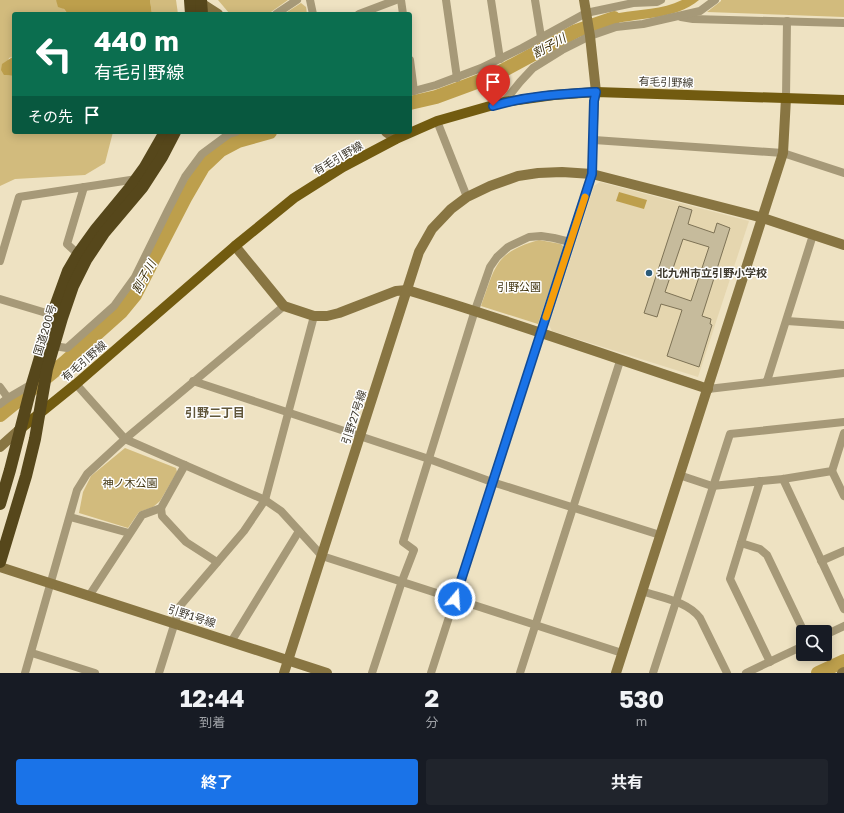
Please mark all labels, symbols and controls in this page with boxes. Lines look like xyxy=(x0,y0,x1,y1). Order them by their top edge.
text: 440 m xyxy=(94,24,179,57)
icon: left xyxy=(28,28,80,80)
water label: 割子川 xyxy=(529,29,570,61)
text: 有毛引野線 xyxy=(94,61,184,83)
pin xyxy=(476,65,510,106)
icon: arrive xyxy=(482,71,504,93)
street label: 有毛引野線 xyxy=(638,74,694,89)
icon: arrive xyxy=(81,104,103,126)
text: その先 xyxy=(28,107,73,125)
street label: 有毛引野線 xyxy=(311,138,365,177)
water label: 割子川 xyxy=(128,256,160,296)
place label: 北九州市立引野小学校 xyxy=(657,266,767,279)
marker: 北九州市立引野小学校 xyxy=(644,268,654,278)
park label: 引野公園 xyxy=(497,280,541,293)
street label: 国道200号 xyxy=(31,303,58,357)
street label: 有毛引野線 xyxy=(59,338,109,384)
street label: 引野27号線 xyxy=(339,388,368,446)
district label: 引野二丁目 xyxy=(185,405,245,420)
park label: 神ノ木公園 xyxy=(103,476,158,489)
position arrow xyxy=(434,578,476,620)
street label: 引野1号線 xyxy=(167,602,218,629)
map controls xyxy=(796,625,832,661)
button: search xyxy=(796,625,832,661)
text: 12:44 xyxy=(180,683,245,712)
text: 2 xyxy=(425,683,439,712)
text: 530 xyxy=(619,684,664,713)
text: m xyxy=(636,713,647,729)
text: 到着 xyxy=(199,714,225,730)
text: 分 xyxy=(425,714,438,730)
button: 終了 xyxy=(16,759,418,805)
button: 共有 xyxy=(426,759,828,805)

